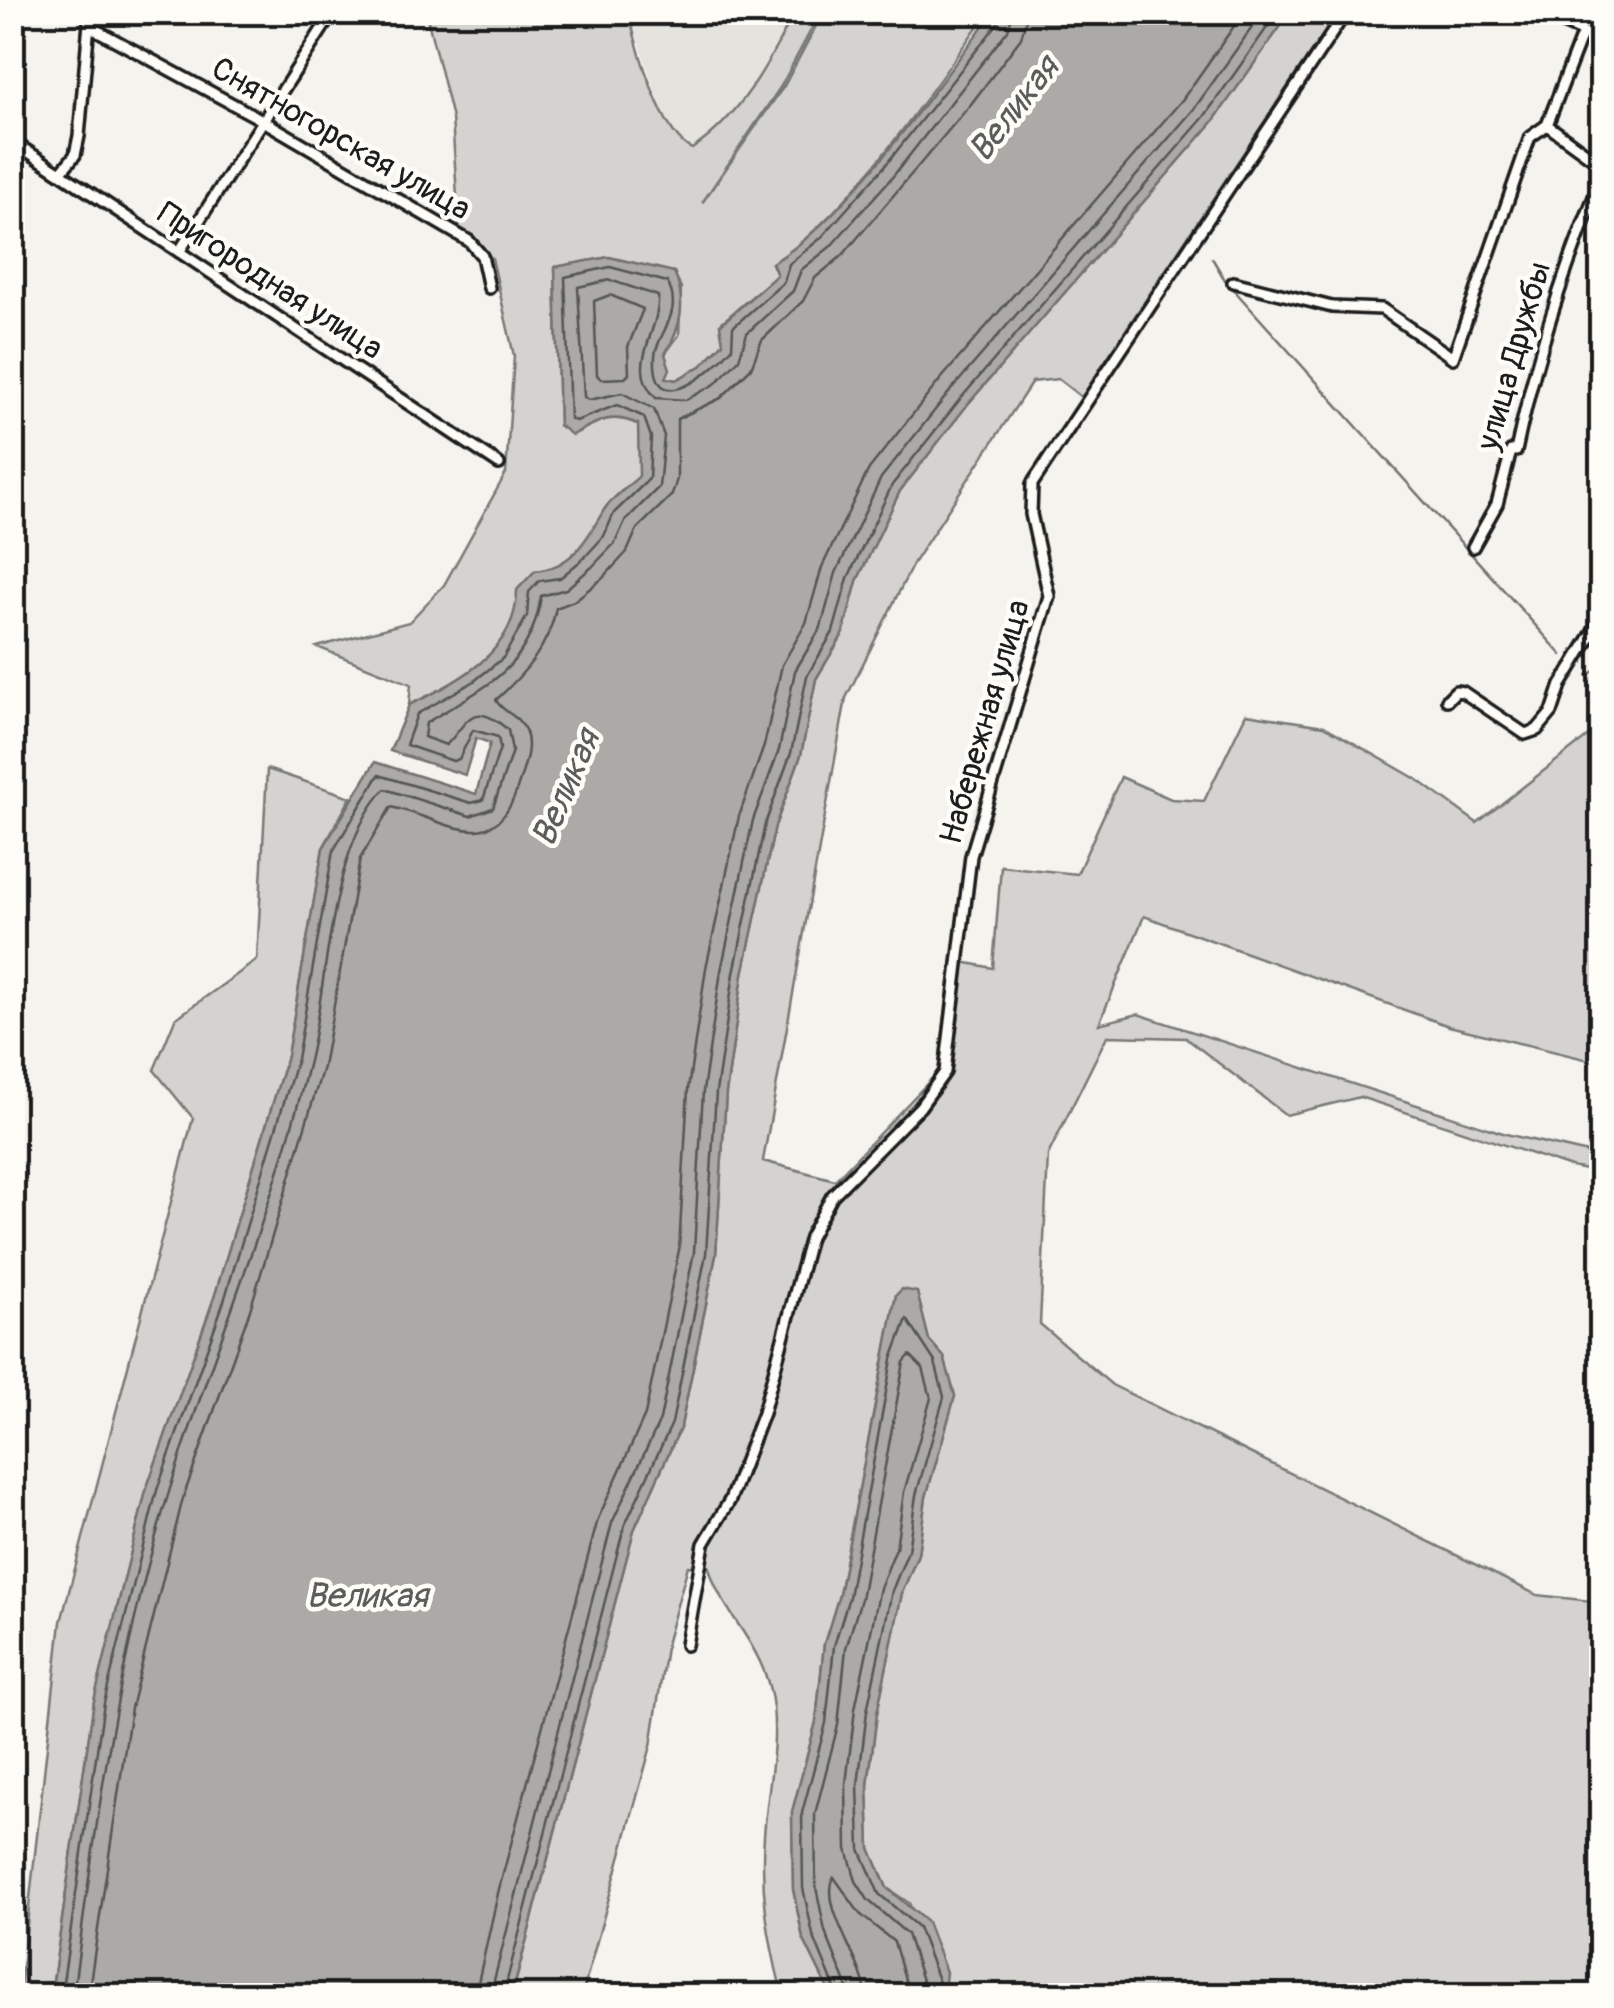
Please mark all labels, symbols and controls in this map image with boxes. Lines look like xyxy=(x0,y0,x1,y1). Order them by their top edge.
water label: Великая xyxy=(959,45,1071,171)
street label: Снятногорская улица xyxy=(204,49,478,229)
street label: Пригородная улица xyxy=(150,193,390,369)
street label: улица Дружбы xyxy=(1468,257,1560,456)
street label: Набережная улица xyxy=(931,595,1039,849)
water label: Великая xyxy=(522,720,611,853)
water label: Великая xyxy=(306,1574,431,1618)

